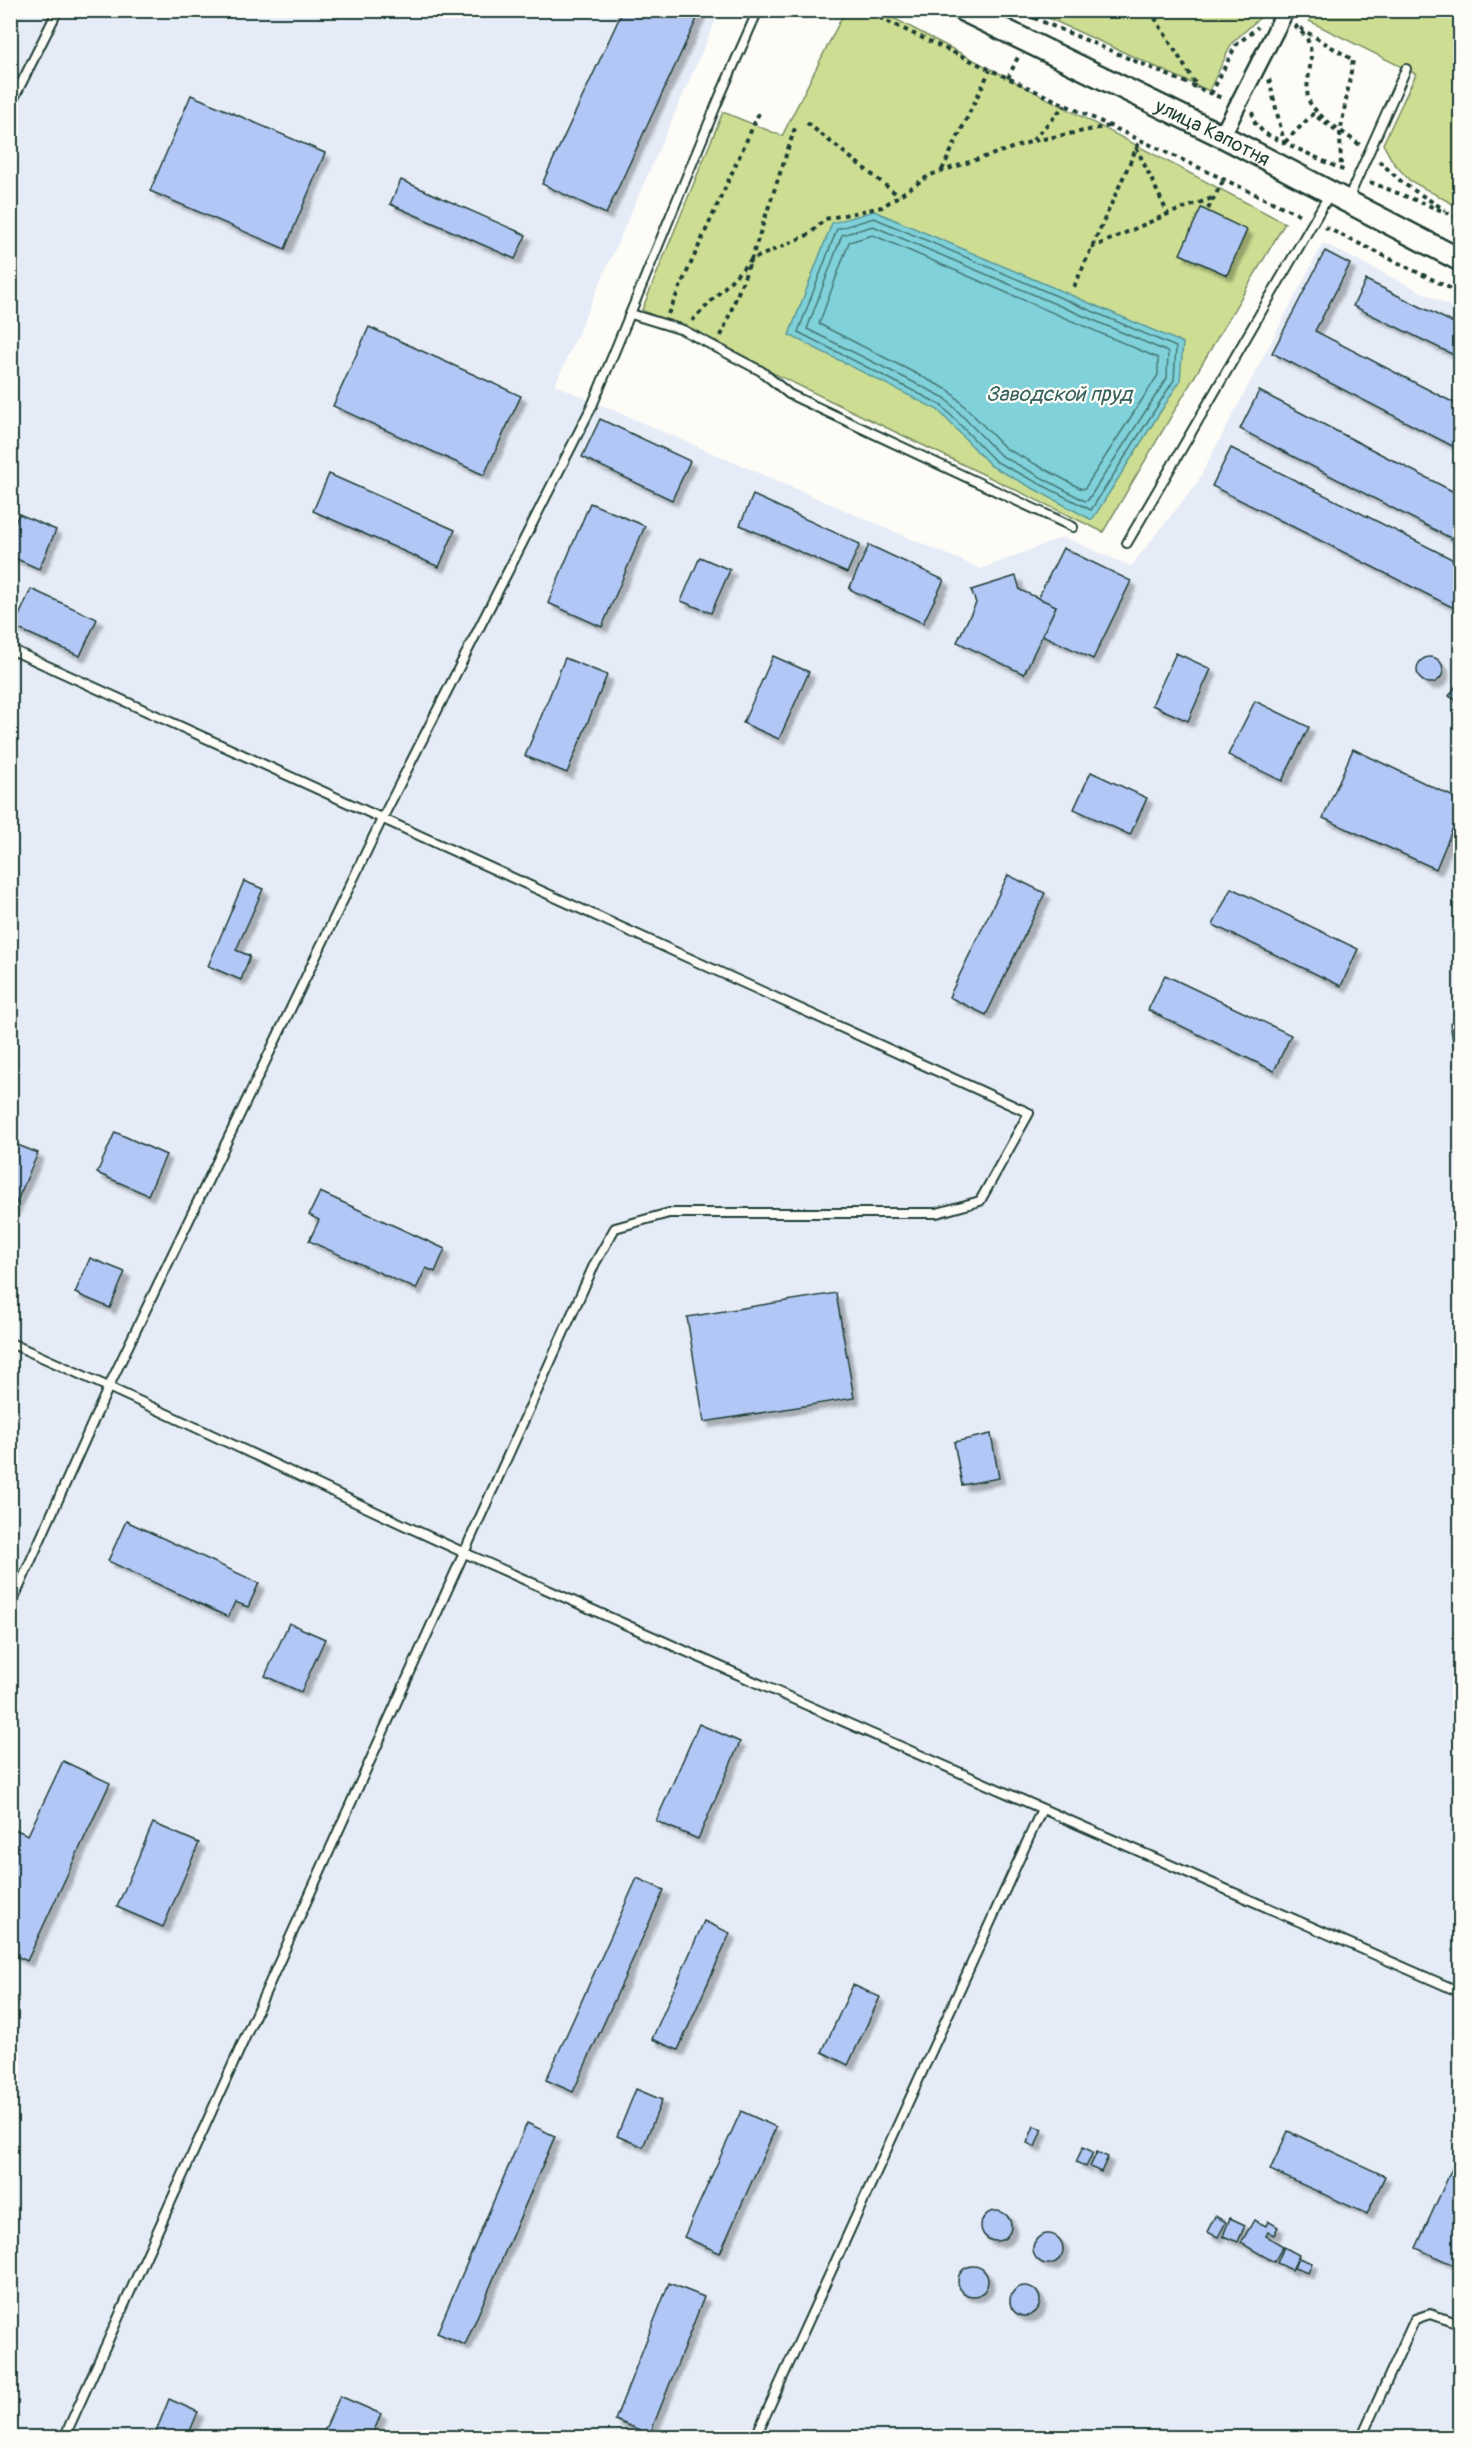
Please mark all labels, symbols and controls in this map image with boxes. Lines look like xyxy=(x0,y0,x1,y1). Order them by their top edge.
street label: улица Капотня xyxy=(1150,93,1274,172)
water label: Заводской пруд xyxy=(986,381,1134,408)

